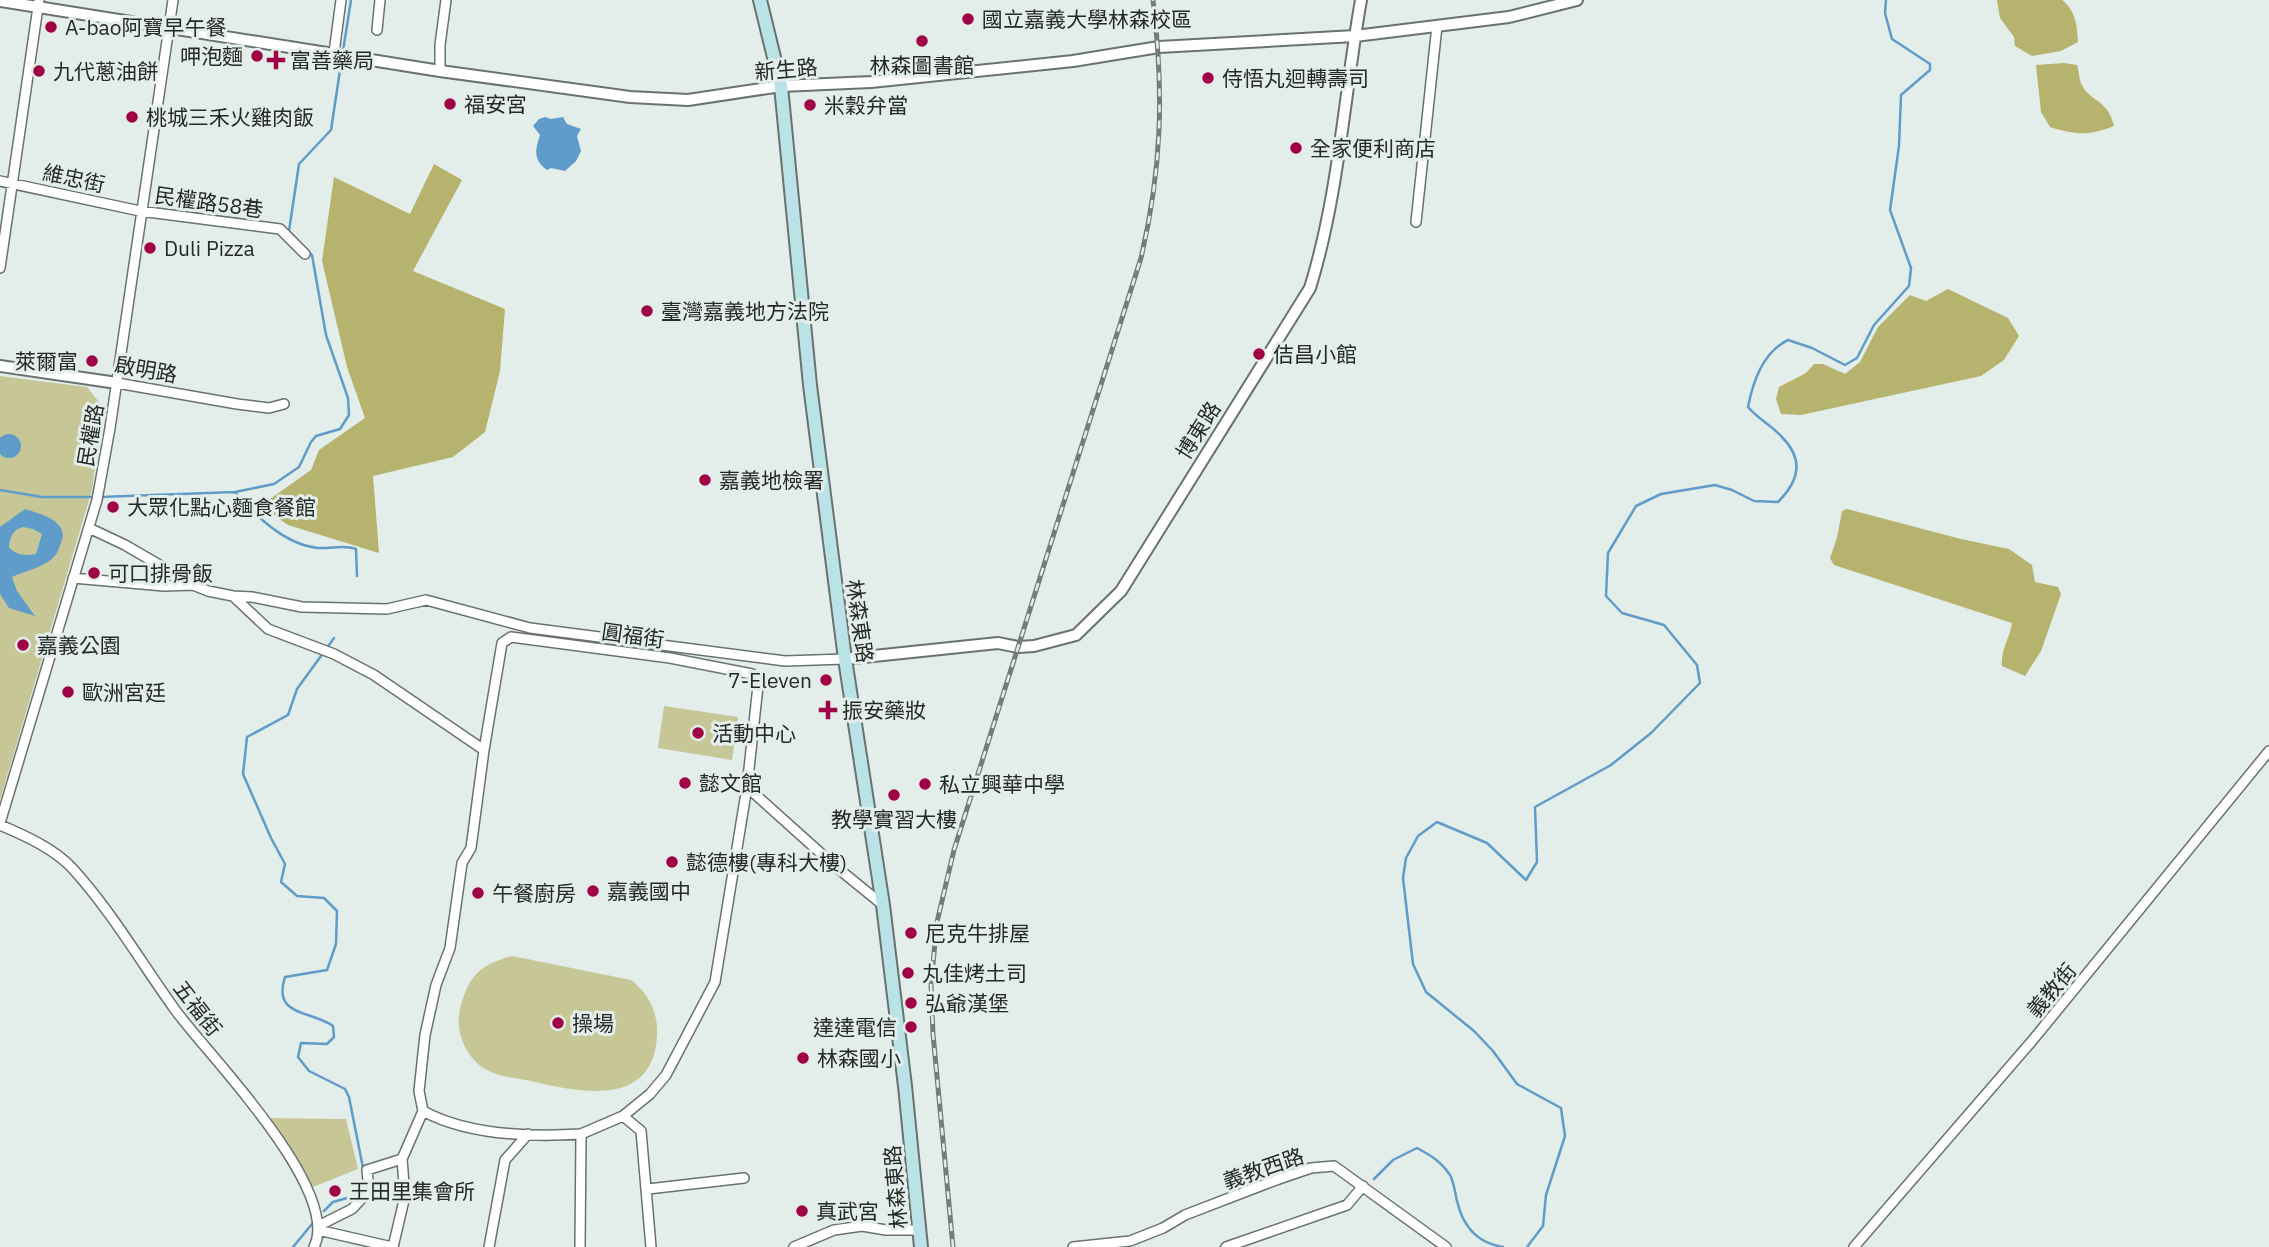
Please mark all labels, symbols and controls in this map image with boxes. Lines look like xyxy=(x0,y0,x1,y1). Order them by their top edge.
place label: 國立嘉義大學林森校區 xyxy=(982,5,1192,33)
marker: 國立嘉義大學林森校區 xyxy=(960,11,976,27)
place label: A-bao阿寶早午餐 xyxy=(65,13,227,41)
marker: A-bao阿寶早午餐 xyxy=(43,19,59,35)
marker: 林森圖書館 xyxy=(914,33,930,49)
place label: 呷泡麵 xyxy=(180,42,243,70)
place label: 富善藥局 xyxy=(290,46,374,74)
marker: 呷泡麵 xyxy=(249,48,265,64)
place label: 林森圖書館 xyxy=(870,51,975,79)
marker: 富善藥局 xyxy=(268,52,284,68)
street label: 新生路 xyxy=(753,52,819,86)
place label: 九代蔥油餅 xyxy=(53,57,158,85)
marker: 九代蔥油餅 xyxy=(31,63,47,79)
place label: 侍悟丸迴轉壽司 xyxy=(1222,64,1369,92)
marker: 侍悟丸迴轉壽司 xyxy=(1200,70,1216,86)
place label: 福安宮 xyxy=(464,90,527,118)
place label: 米穀弁當 xyxy=(824,91,908,119)
marker: 福安宮 xyxy=(442,96,458,112)
marker: 米穀弁當 xyxy=(802,97,818,113)
place label: 桃城三禾火雞肉飯 xyxy=(146,103,314,131)
marker: 桃城三禾火雞肉飯 xyxy=(124,109,140,125)
place label: 全家便利商店 xyxy=(1310,134,1436,162)
marker: 全家便利商店 xyxy=(1288,140,1304,156)
street label: 維忠街 xyxy=(40,158,108,198)
street label: 民權路58巷 xyxy=(153,181,265,223)
place label: Duli Pizza xyxy=(164,234,255,262)
marker: Duli Pizza xyxy=(142,240,158,256)
place label: 臺灣嘉義地方法院 xyxy=(661,297,829,325)
marker: 臺灣嘉義地方法院 xyxy=(639,303,655,319)
place label: 佶昌小館 xyxy=(1273,340,1357,368)
marker: 佶昌小館 xyxy=(1251,346,1267,362)
place label: 萊爾富 xyxy=(15,347,78,375)
street label: 啟明路 xyxy=(113,350,179,388)
marker: 萊爾富 xyxy=(84,353,100,369)
street label: 博東路 xyxy=(1169,396,1227,464)
street label: 民權路 xyxy=(71,402,109,468)
place label: 嘉義地檢署 xyxy=(719,466,824,494)
marker: 嘉義地檢署 xyxy=(697,472,713,488)
place label: 大眾化點心麵食餐館 xyxy=(127,493,316,521)
marker: 大眾化點心麵食餐館 xyxy=(105,499,121,515)
place label: 可口排骨飯 xyxy=(108,559,213,587)
marker: 可口排骨飯 xyxy=(86,565,102,581)
street label: 林森東路 xyxy=(840,577,880,665)
street label: 圓福街 xyxy=(600,617,666,653)
place label: 嘉義公園 xyxy=(37,631,121,659)
marker: 嘉義公園 xyxy=(15,637,31,653)
place label: 7-Eleven xyxy=(728,666,812,694)
marker: 7-Eleven xyxy=(818,672,834,688)
place label: 歐洲宮廷 xyxy=(82,678,166,706)
marker: 歐洲宮廷 xyxy=(60,684,76,700)
place label: 振安藥妝 xyxy=(842,696,926,724)
marker: 振安藥妝 xyxy=(820,702,836,718)
place label: 活動中心 xyxy=(712,719,796,747)
marker: 活動中心 xyxy=(690,725,706,741)
place label: 懿文館 xyxy=(699,769,762,797)
place label: 私立興華中學 xyxy=(939,770,1065,798)
marker: 懿文館 xyxy=(677,775,693,791)
marker: 私立興華中學 xyxy=(917,776,933,792)
marker: 教學實習大樓 xyxy=(886,787,902,803)
place label: 教學實習大樓 xyxy=(831,805,957,833)
place label: 懿德樓(專科大樓) xyxy=(686,848,847,876)
marker: 懿德樓(專科大樓) xyxy=(664,854,680,870)
place label: 嘉義國中 xyxy=(607,877,691,905)
place label: 午餐廚房 xyxy=(492,879,576,907)
marker: 嘉義國中 xyxy=(585,883,601,899)
marker: 午餐廚房 xyxy=(470,885,486,901)
place label: 尼克牛排屋 xyxy=(925,919,1030,947)
marker: 尼克牛排屋 xyxy=(903,925,919,941)
street label: 義教街 xyxy=(2020,957,2082,1023)
place label: 丸佳烤土司 xyxy=(922,959,1027,987)
marker: 丸佳烤土司 xyxy=(900,965,916,981)
street label: 五福街 xyxy=(168,975,228,1041)
place label: 弘爺漢堡 xyxy=(925,989,1009,1017)
marker: 弘爺漢堡 xyxy=(903,995,919,1011)
place label: 操場 xyxy=(572,1009,614,1037)
place label: 達達電信 xyxy=(813,1013,897,1041)
marker: 操場 xyxy=(550,1015,566,1031)
marker: 達達電信 xyxy=(903,1019,919,1035)
place label: 林森國小 xyxy=(817,1044,901,1072)
marker: 林森國小 xyxy=(795,1050,811,1066)
street label: 義教西路 xyxy=(1219,1141,1307,1195)
street label: 林森東路 xyxy=(877,1144,913,1230)
place label: 王田里集會所 xyxy=(349,1177,475,1205)
marker: 王田里集會所 xyxy=(327,1183,343,1199)
place label: 真武宮 xyxy=(816,1197,879,1225)
marker: 真武宮 xyxy=(794,1203,810,1219)

